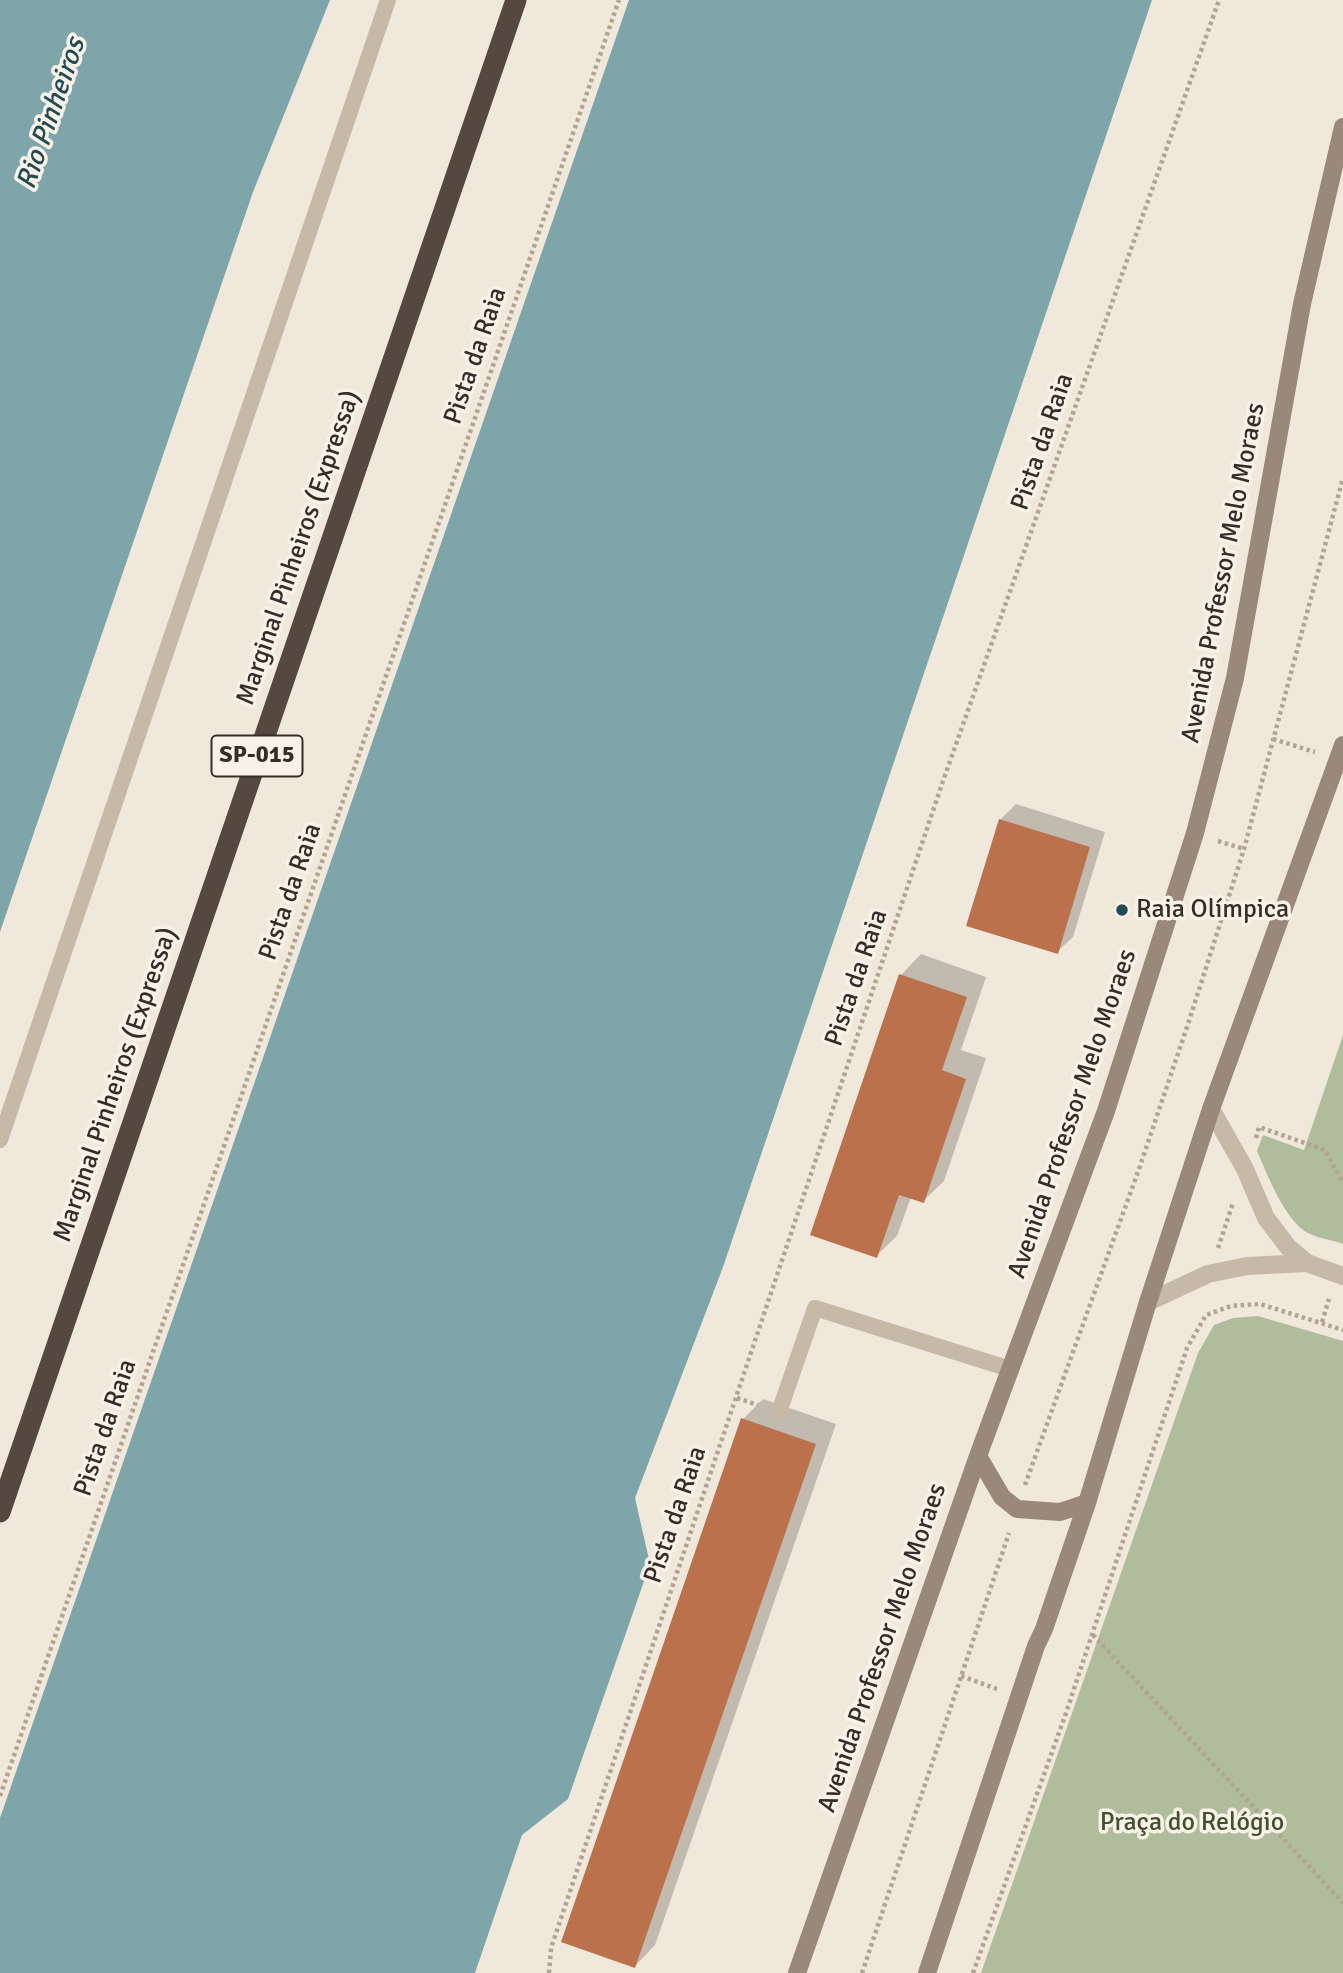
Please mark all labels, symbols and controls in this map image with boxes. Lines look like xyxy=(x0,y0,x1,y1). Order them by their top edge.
water label: Rio Pinheiros xyxy=(11,34,93,194)
street label: Pista da Raia xyxy=(438,283,514,429)
street label: Pista da Raia xyxy=(1005,369,1081,515)
street label: Marginal Pinheiros (Expressa) xyxy=(230,387,368,709)
street label: Avenida Professor Melo Moraes xyxy=(1176,400,1272,746)
road number: SP-015 xyxy=(212,736,302,776)
street label: Pista da Raia xyxy=(253,819,329,965)
place label: Raia Olímpica xyxy=(1136,894,1289,926)
marker: Raia Olímpica xyxy=(1114,902,1130,918)
street label: Pista da Raia xyxy=(819,905,895,1051)
street label: Marginal Pinheiros (Expressa) xyxy=(47,924,185,1246)
street label: Avenida Professor Melo Moraes xyxy=(1002,946,1144,1282)
street label: Pista da Raia xyxy=(68,1355,144,1501)
street label: Pista da Raia xyxy=(638,1442,714,1588)
street label: Avenida Professor Melo Moraes xyxy=(812,1480,954,1816)
park label: Praça do Relógio xyxy=(1100,1807,1284,1839)

